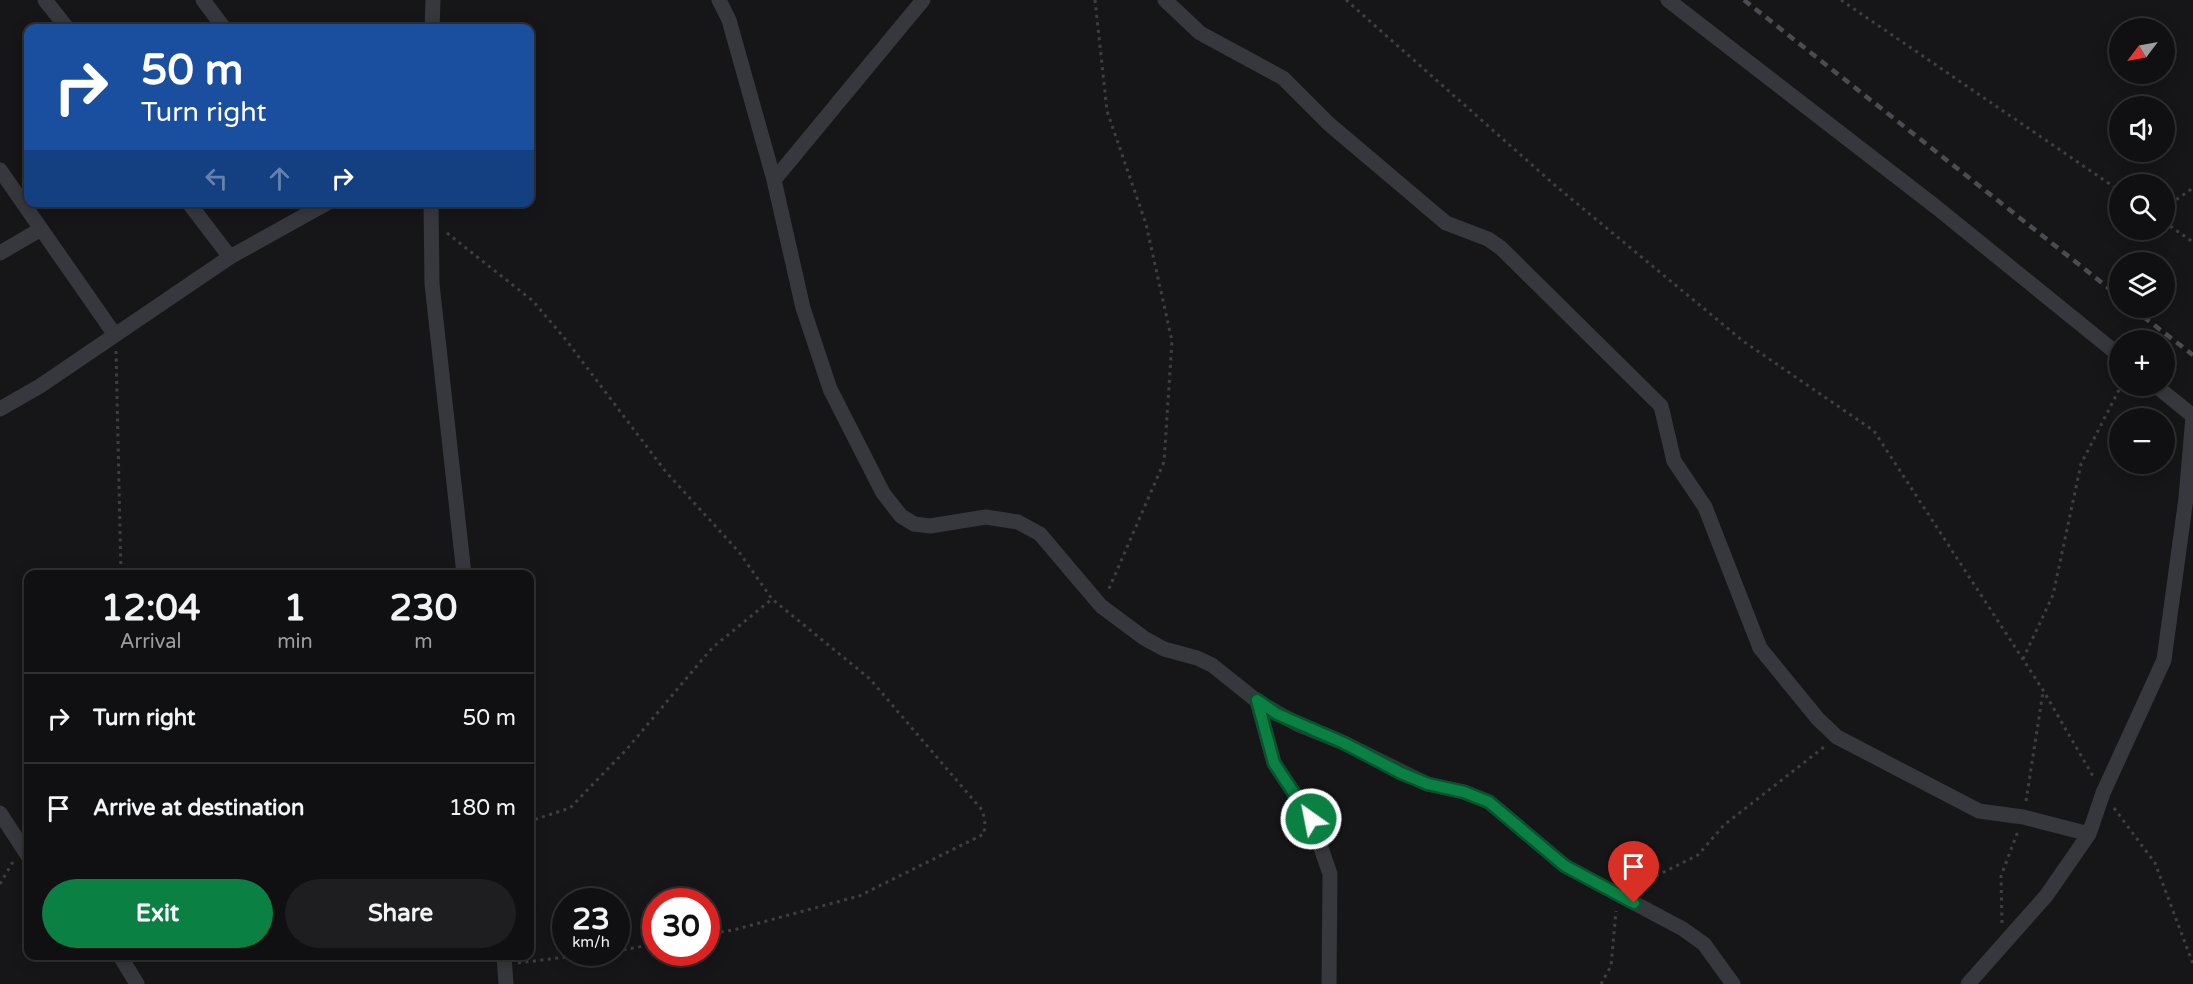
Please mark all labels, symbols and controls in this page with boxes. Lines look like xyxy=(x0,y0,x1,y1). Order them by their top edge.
north arrow xyxy=(2109,18,2175,84)
map controls xyxy=(2109,18,2175,474)
text: 50 m xyxy=(141,45,243,96)
icon: right xyxy=(42,48,120,126)
text: Turn right xyxy=(141,96,267,129)
button: sound xyxy=(2109,96,2175,162)
icon: left xyxy=(200,162,233,195)
icon: ahead xyxy=(263,162,296,195)
icon: right xyxy=(326,162,359,195)
button: search xyxy=(2109,174,2175,240)
button: layers xyxy=(2109,252,2175,318)
button: + xyxy=(2109,330,2175,396)
button: − xyxy=(2109,408,2175,474)
text: 12:04 xyxy=(101,587,201,630)
text: 1 xyxy=(284,587,306,630)
text: 230 xyxy=(389,587,457,630)
text: Arrival xyxy=(120,630,182,654)
text: min xyxy=(277,630,313,654)
text: m xyxy=(414,630,433,654)
icon: right xyxy=(42,702,75,735)
text: Turn right xyxy=(93,705,195,731)
text: 50 m xyxy=(462,705,516,731)
position arrow xyxy=(1279,787,1343,851)
icon: arrive xyxy=(42,792,75,825)
text: Arrive at destination xyxy=(93,795,304,821)
text: 180 m xyxy=(449,795,516,821)
pin xyxy=(1608,841,1659,903)
icon: arrive xyxy=(1617,850,1650,883)
button: Exit xyxy=(42,879,273,948)
button: Share xyxy=(285,879,516,948)
speed limit sign: 30 xyxy=(642,888,720,966)
text: 23 xyxy=(572,901,610,938)
text: km/h xyxy=(572,933,610,951)

